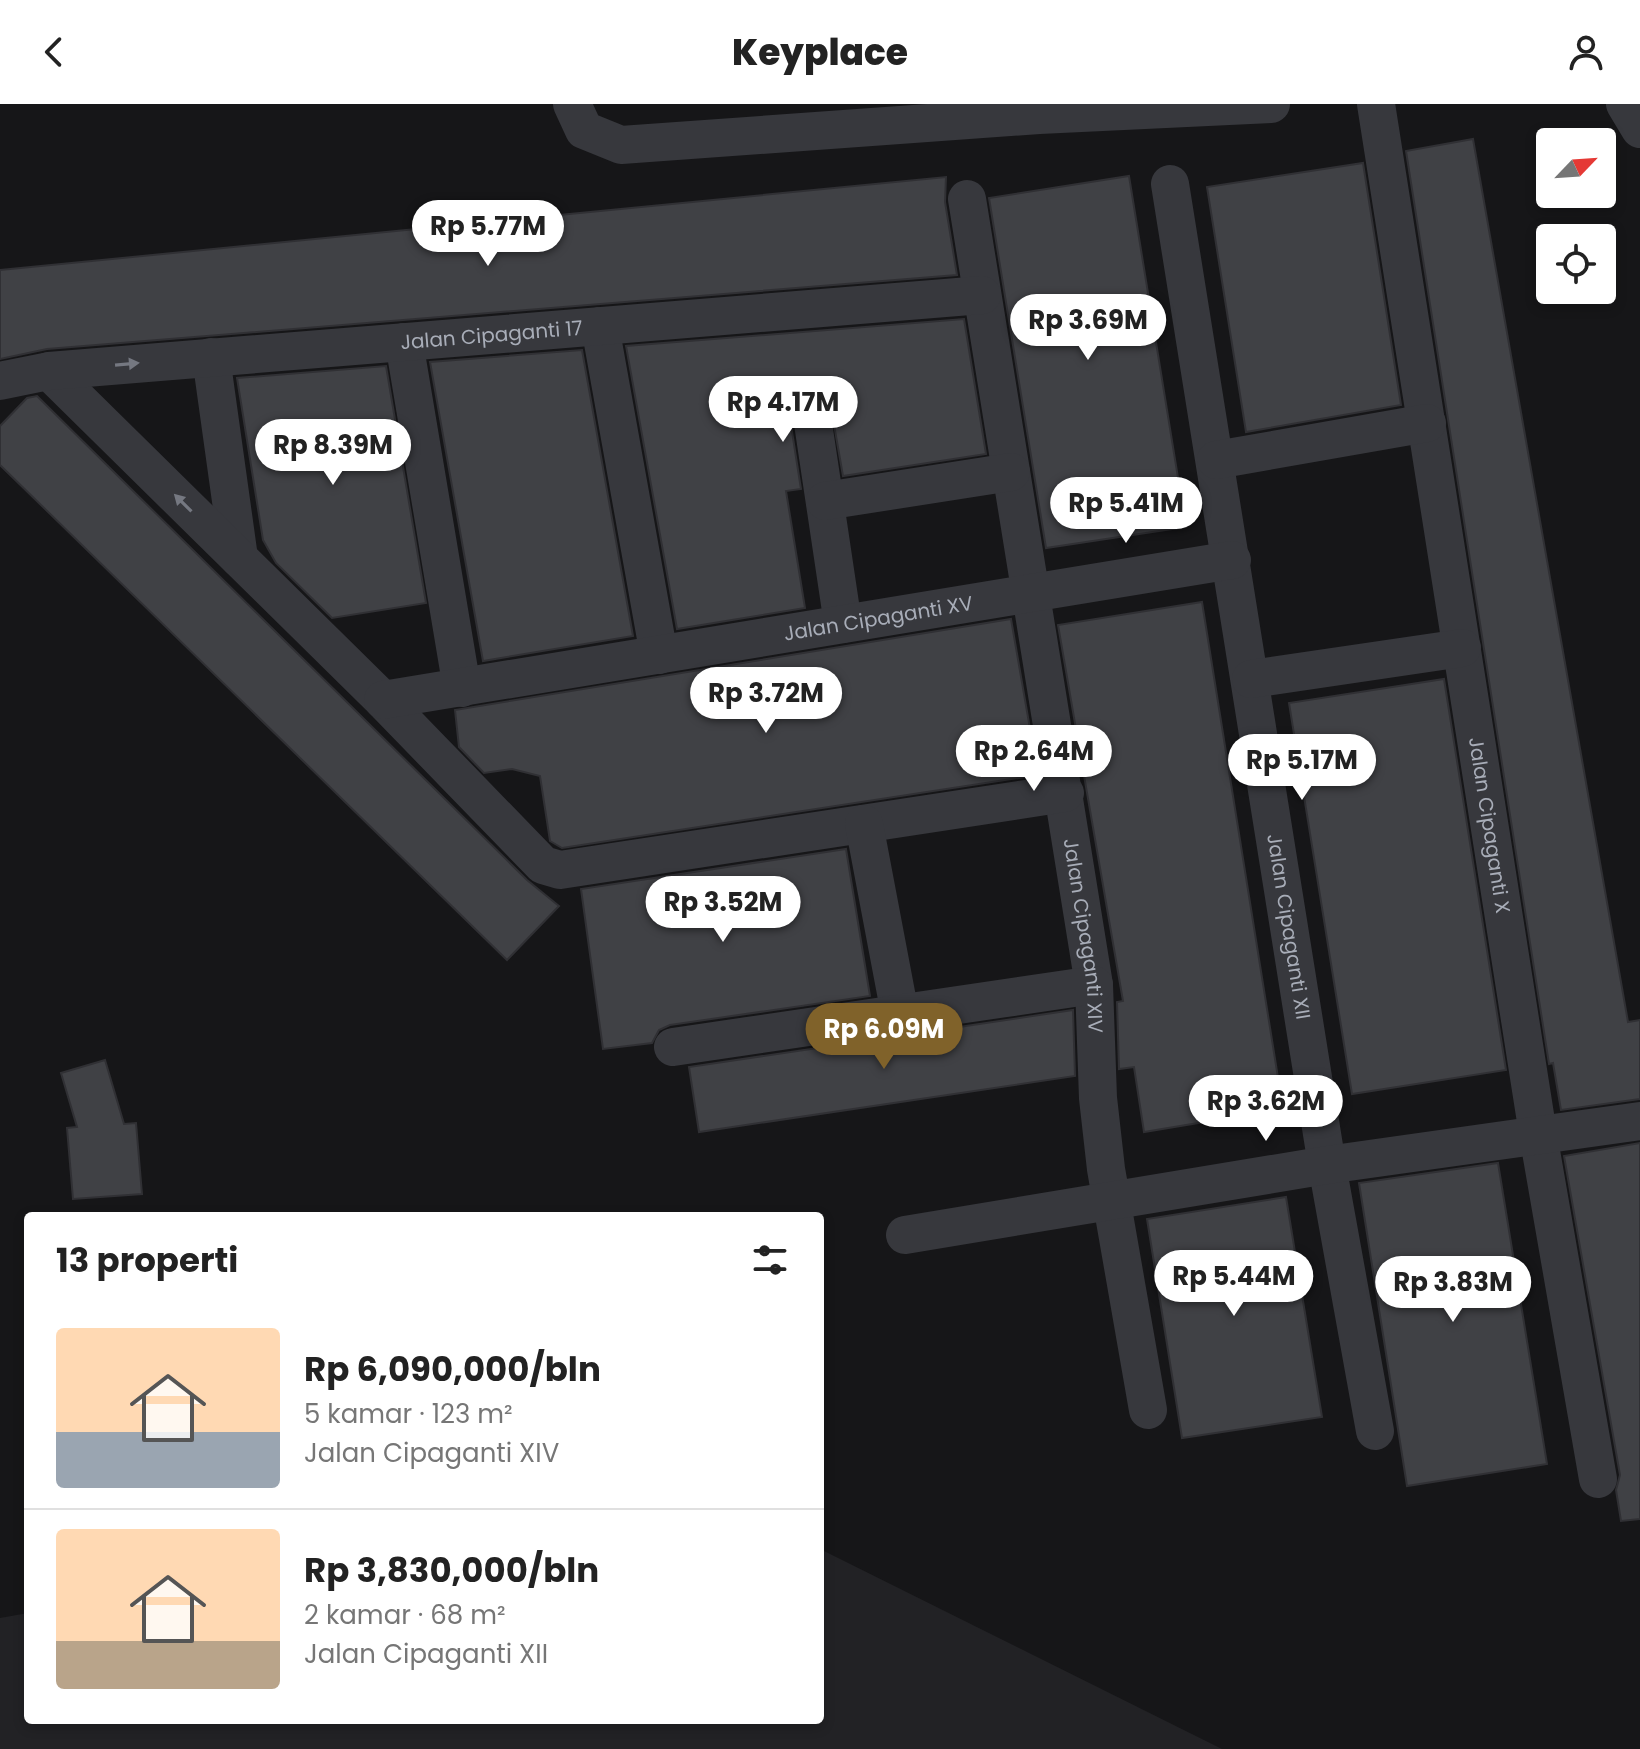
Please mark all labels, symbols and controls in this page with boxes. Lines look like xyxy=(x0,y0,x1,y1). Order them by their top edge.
text: Keyplace xyxy=(732,27,908,78)
icon: back xyxy=(32,30,76,74)
icon: person xyxy=(1564,30,1608,74)
north arrow xyxy=(1536,128,1616,208)
map controls xyxy=(1536,128,1616,304)
pin: Rp 5.77M xyxy=(405,200,571,268)
text: Rp 5.77M xyxy=(430,208,546,244)
button: locate xyxy=(1536,224,1616,304)
pin: Rp 3.69M xyxy=(1005,294,1171,362)
text: Rp 3.69M xyxy=(1028,302,1148,338)
street label: Jalan Cipaganti 17 xyxy=(399,314,584,356)
one-way arrow xyxy=(115,357,140,370)
pin: Rp 4.17M xyxy=(700,376,866,444)
text: Rp 4.17M xyxy=(727,384,839,420)
pin: Rp 8.39M xyxy=(250,419,416,487)
text: Rp 8.39M xyxy=(273,427,393,463)
pin: Rp 5.41M xyxy=(1043,477,1209,545)
text: Rp 5.41M xyxy=(1068,485,1184,521)
one-way arrow xyxy=(174,495,193,513)
street label: Jalan Cipaganti XV xyxy=(782,589,976,648)
pin: Rp 3.72M xyxy=(683,667,849,735)
text: Rp 3.72M xyxy=(708,675,824,711)
pin: Rp 2.64M xyxy=(951,725,1117,793)
text: Rp 2.64M xyxy=(974,733,1094,769)
pin: Rp 5.17M xyxy=(1219,734,1385,802)
street label: Jalan Cipaganti X xyxy=(1462,735,1517,915)
text: Rp 5.17M xyxy=(1246,742,1358,778)
street label: Jalan Cipaganti XII xyxy=(1260,832,1318,1022)
street label: Jalan Cipaganti XIV xyxy=(1057,836,1110,1034)
pin: Rp 3.52M xyxy=(640,876,806,944)
text: Rp 3.52M xyxy=(664,884,782,920)
pin: Rp 6.09M xyxy=(801,1003,967,1071)
text: Rp 6.09M xyxy=(824,1011,944,1047)
pin: Rp 3.62M xyxy=(1183,1075,1349,1143)
text: Rp 3.62M xyxy=(1207,1083,1325,1119)
text: 13 properti xyxy=(56,1236,238,1284)
icon: filters xyxy=(748,1238,792,1282)
pin: Rp 5.44M xyxy=(1151,1250,1317,1318)
pin: Rp 3.83M xyxy=(1370,1256,1536,1324)
text: Rp 5.44M xyxy=(1172,1258,1296,1294)
text: Rp 3.83M xyxy=(1393,1264,1513,1300)
text: Rp 6,090,000/bln xyxy=(304,1345,601,1393)
icon: home xyxy=(120,1360,216,1456)
text: 5 kamar · 123 m² xyxy=(304,1396,513,1432)
text: Jalan Cipaganti XIV xyxy=(304,1435,559,1471)
text: Rp 3,830,000/bln xyxy=(304,1546,599,1594)
icon: home xyxy=(120,1561,216,1657)
text: 2 kamar · 68 m² xyxy=(304,1597,506,1633)
text: Jalan Cipaganti XII xyxy=(304,1636,548,1672)

